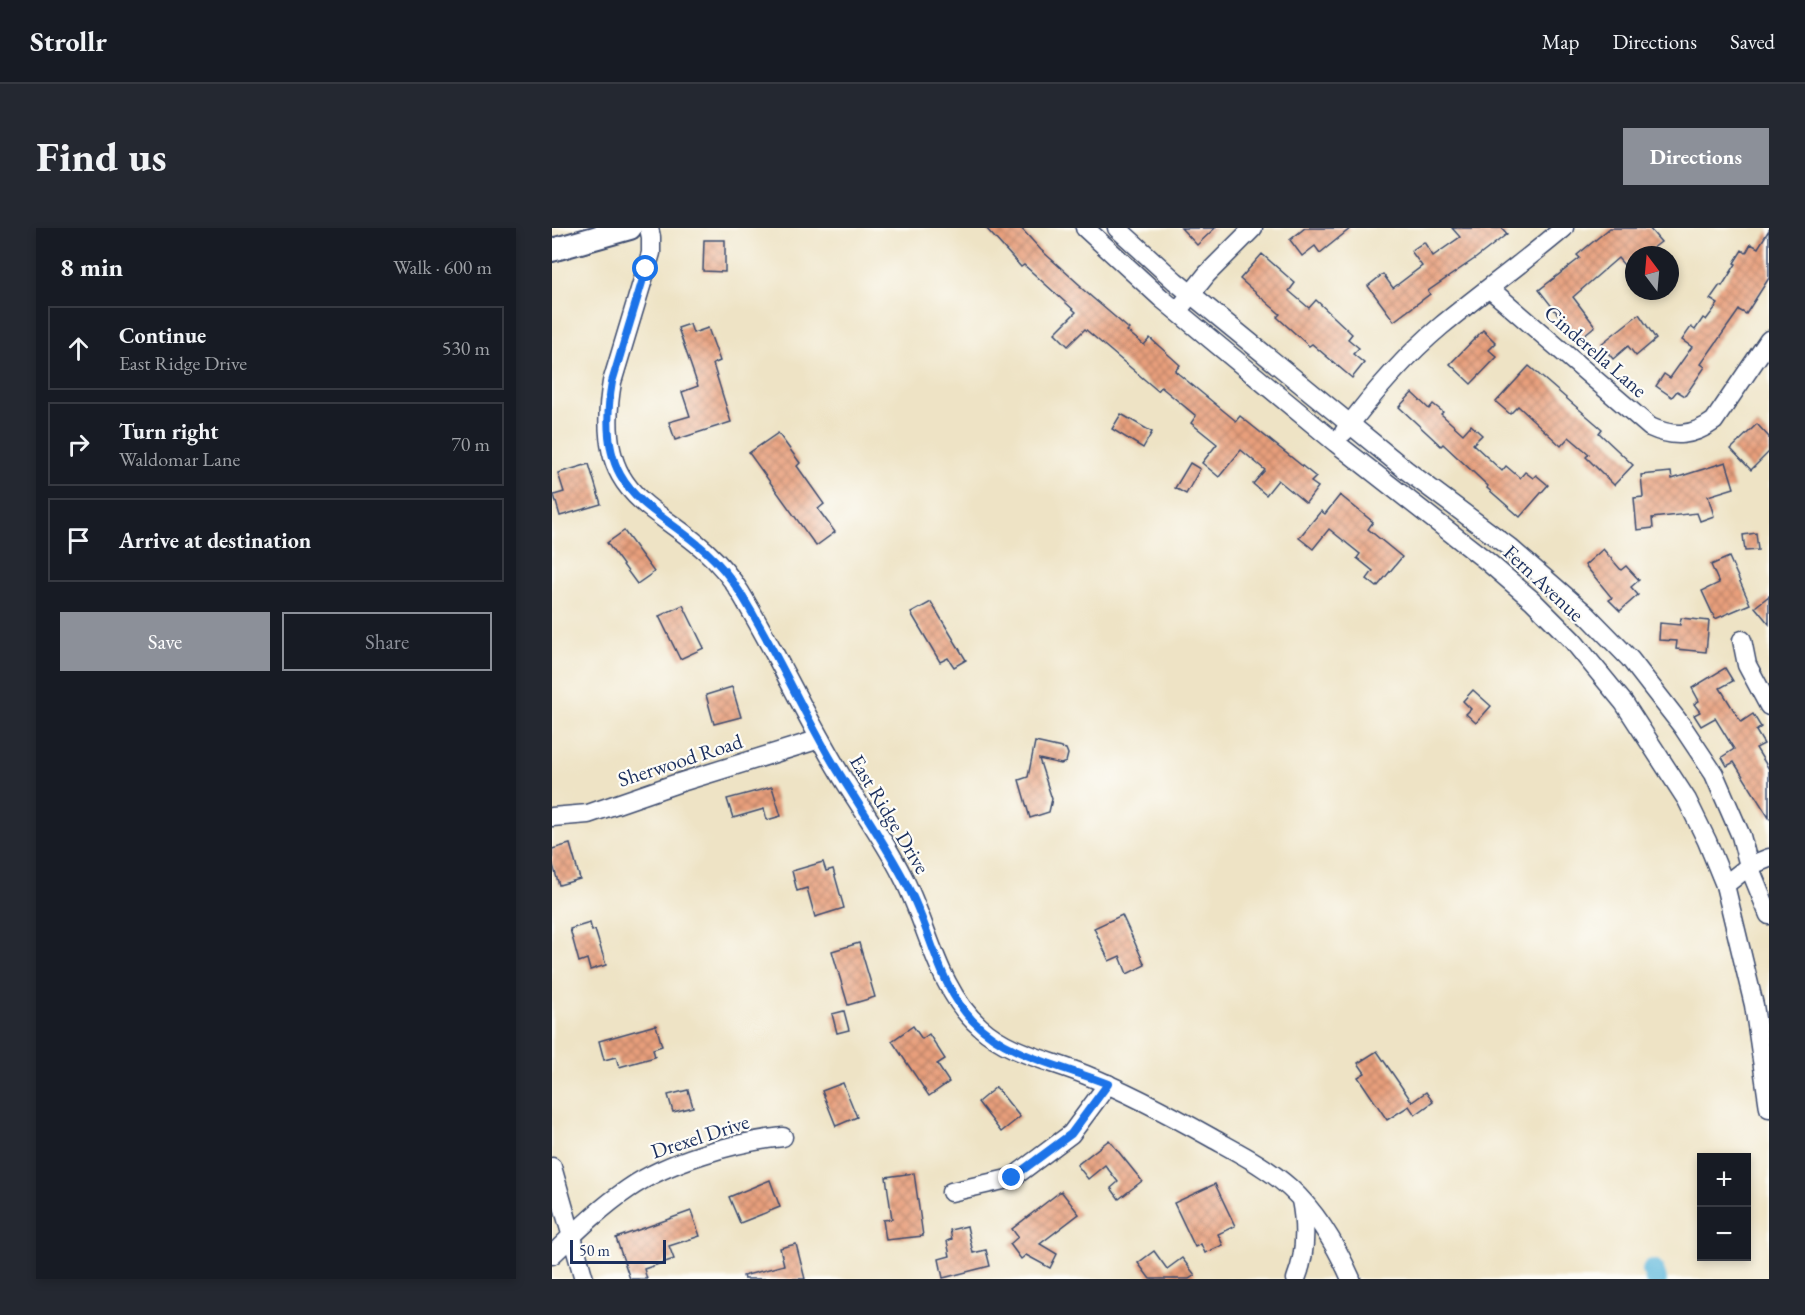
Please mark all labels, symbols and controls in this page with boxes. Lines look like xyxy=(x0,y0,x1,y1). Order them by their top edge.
text: Strollr xyxy=(30,23,107,59)
text: Map xyxy=(1542,28,1579,55)
text: Directions xyxy=(1612,28,1697,55)
text: Saved xyxy=(1730,28,1775,55)
button: Directions xyxy=(1623,128,1769,185)
text: Find us xyxy=(36,129,167,184)
north arrow xyxy=(1625,246,1679,300)
text: 8 min xyxy=(60,250,123,284)
text: Walk · 600 m xyxy=(393,254,492,280)
route start xyxy=(632,255,658,281)
street label: Cinderella Lane xyxy=(1539,299,1653,403)
text: Continue xyxy=(119,321,206,350)
icon: ahead xyxy=(62,332,95,365)
text: 530 m xyxy=(442,335,490,361)
text: East Ridge Drive xyxy=(119,350,247,376)
text: Turn right xyxy=(119,417,218,446)
icon: right xyxy=(62,428,95,461)
text: 70 m xyxy=(451,431,490,457)
text: Waldomar Lane xyxy=(119,446,240,472)
icon: arrive xyxy=(62,524,95,557)
text: Arrive at destination xyxy=(119,526,311,555)
street label: Fern Avenue xyxy=(1498,539,1590,627)
button: Save xyxy=(60,612,270,671)
button: Share xyxy=(282,612,492,671)
street label: Sherwood Road xyxy=(614,727,746,793)
street label: East Ridge Drive xyxy=(844,749,936,879)
street label: Drexel Drive xyxy=(648,1107,752,1165)
map controls xyxy=(1697,1153,1751,1261)
button: + xyxy=(1697,1153,1751,1207)
route end xyxy=(998,1164,1024,1190)
button: − xyxy=(1697,1207,1751,1261)
scale bar xyxy=(570,1237,666,1264)
text: 50 m xyxy=(579,1240,610,1261)

